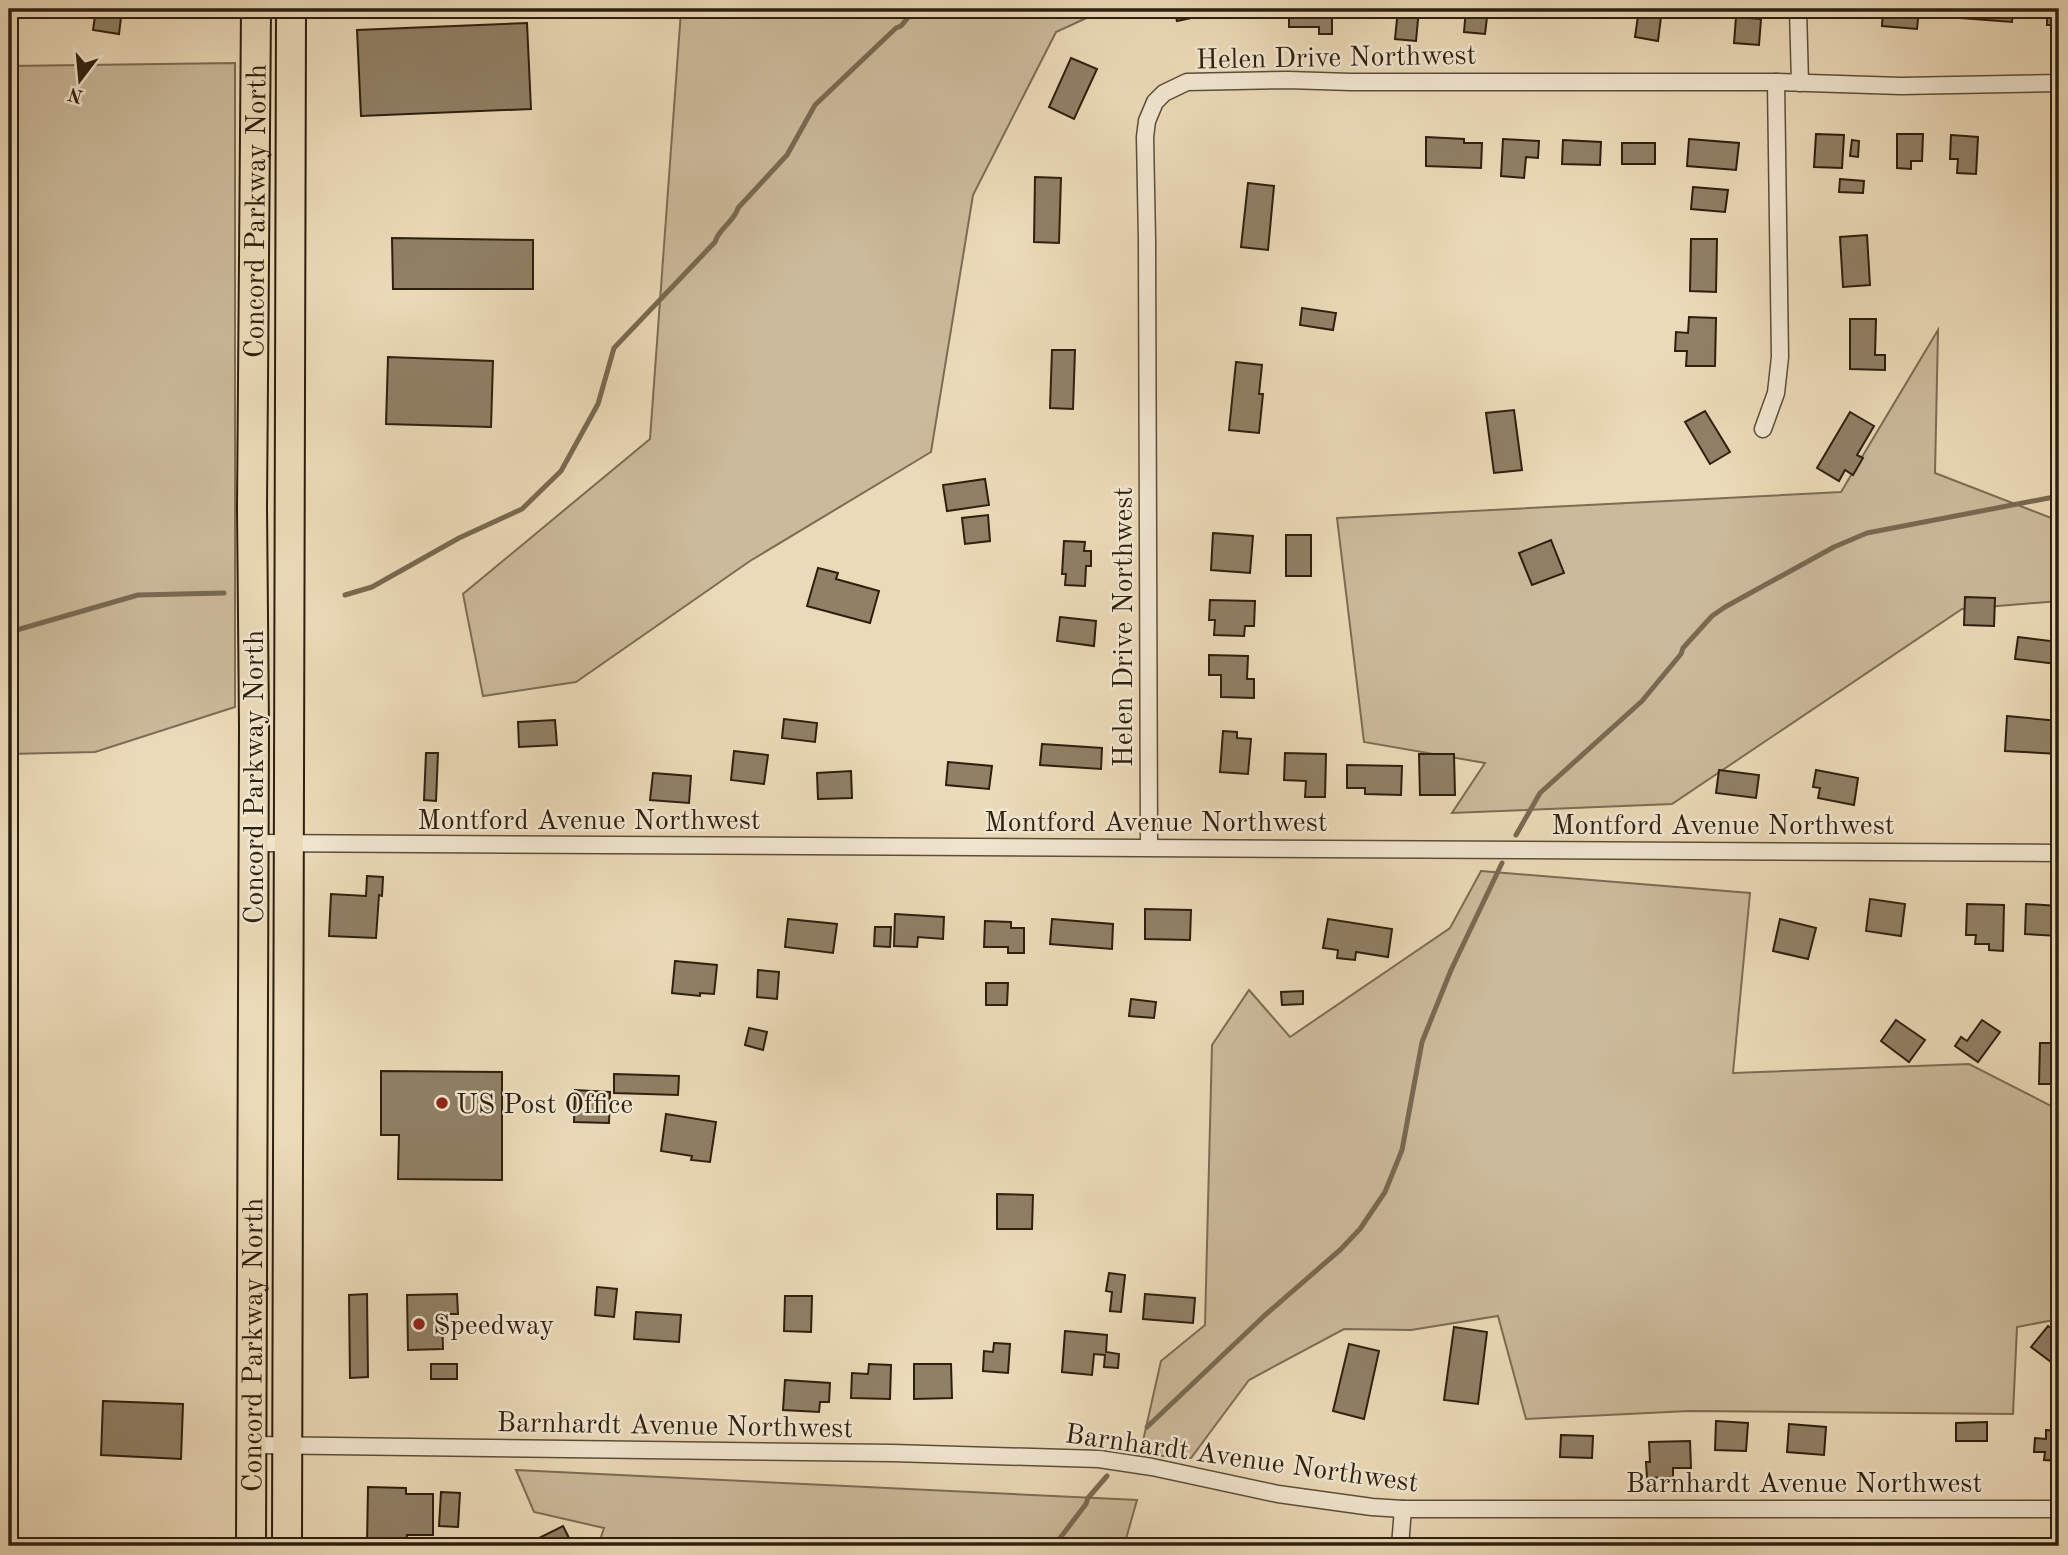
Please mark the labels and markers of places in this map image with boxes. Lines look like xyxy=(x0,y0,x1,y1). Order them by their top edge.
place label: US Post Office xyxy=(456,1092,633,1120)
marker: US Post Office xyxy=(434,1095,450,1111)
place label: Speedway xyxy=(433,1313,554,1341)
marker: Speedway xyxy=(411,1316,427,1332)

